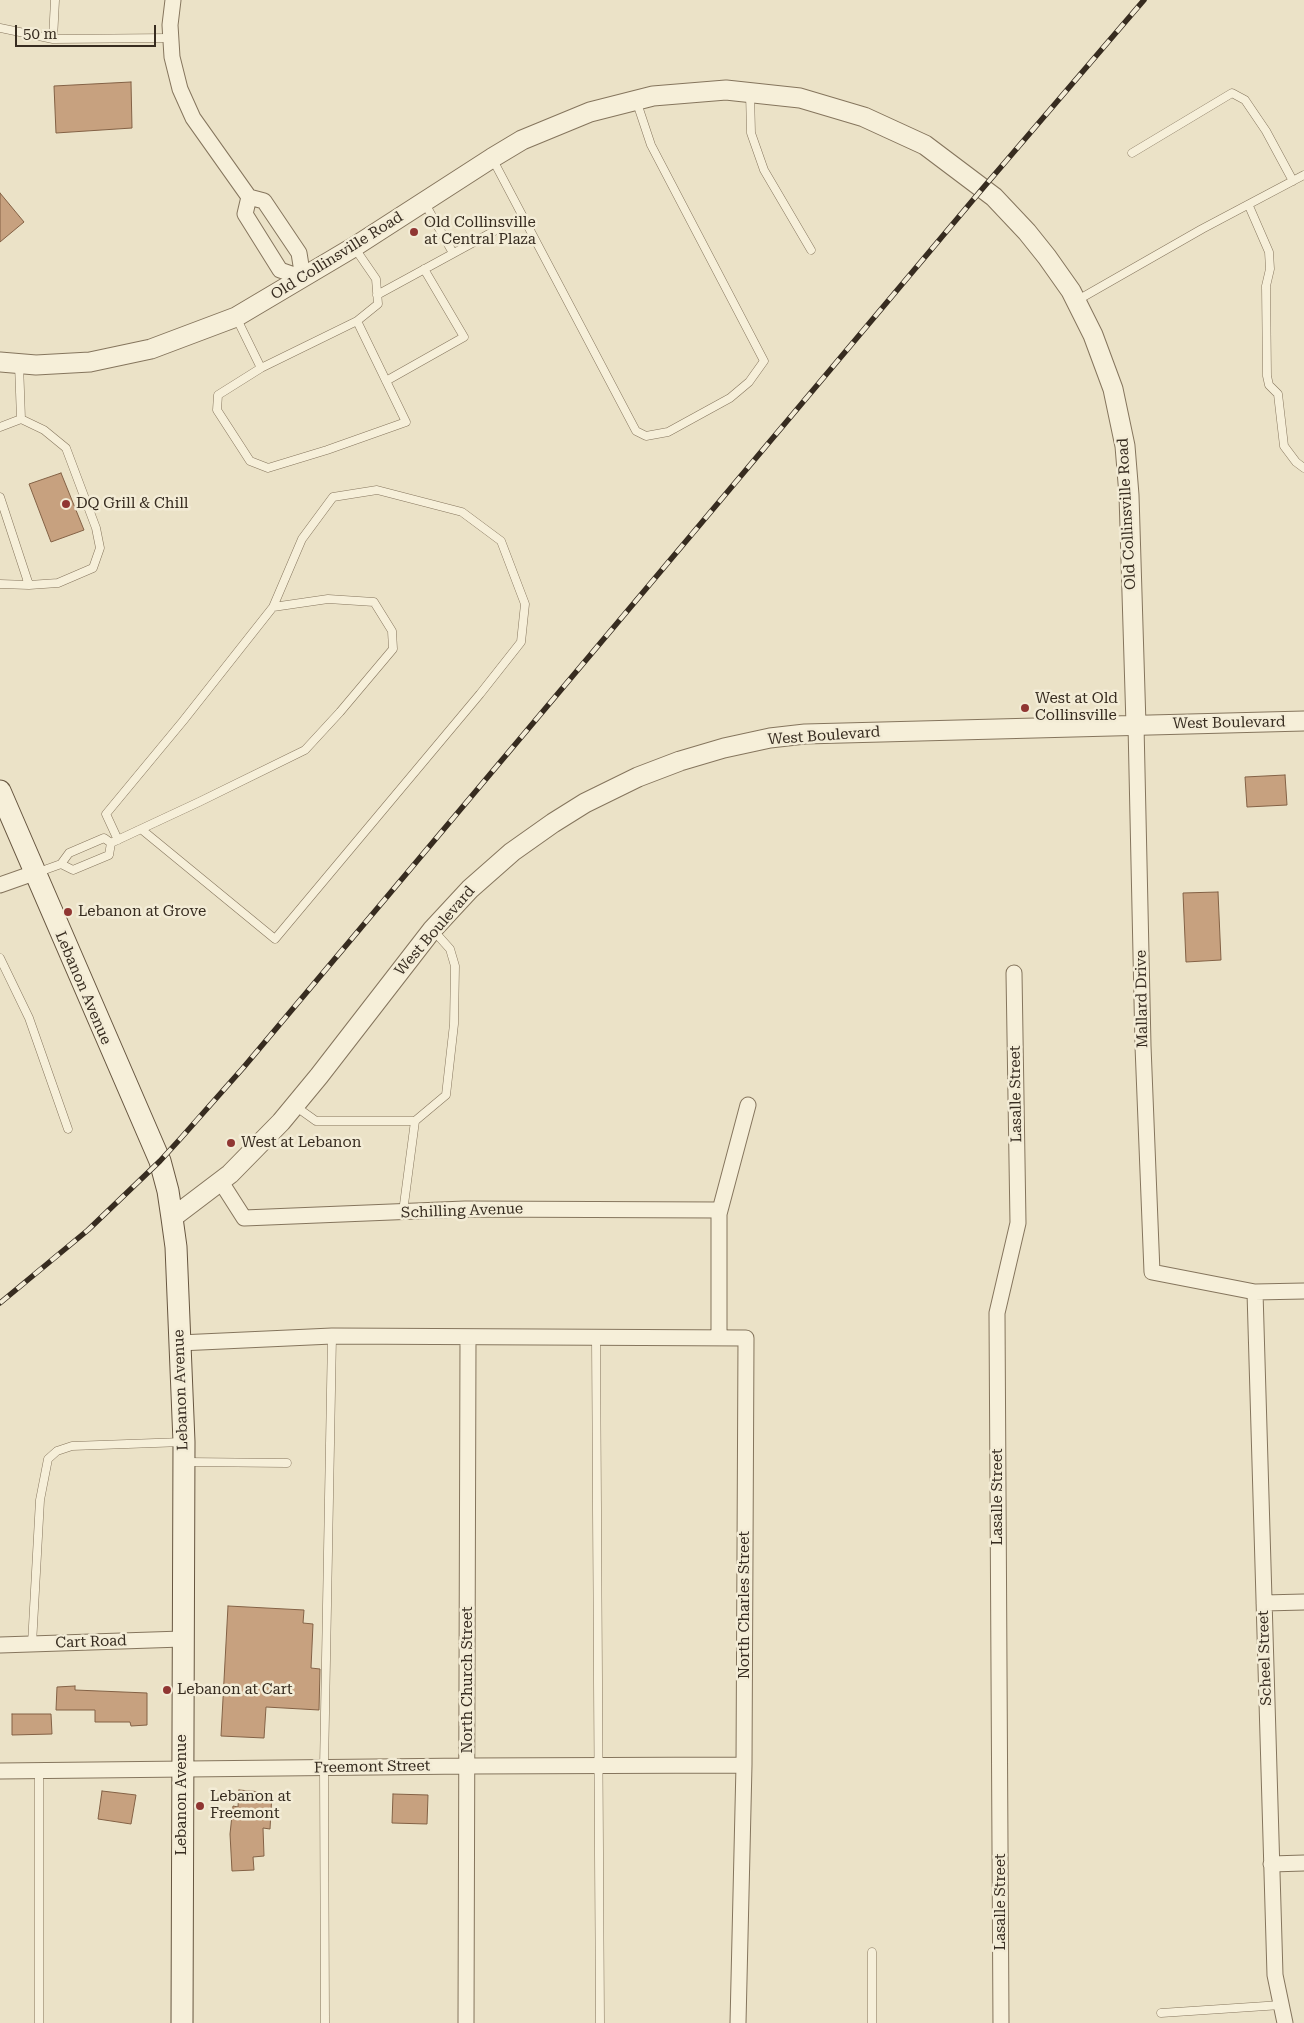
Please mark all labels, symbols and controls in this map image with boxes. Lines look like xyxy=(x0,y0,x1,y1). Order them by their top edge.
scale bar xyxy=(18,15,159,47)
text: 50 m xyxy=(23,25,57,43)
street label: Old Collinsville Road xyxy=(268,208,406,304)
place label: Old Collinsville at Central Plaza xyxy=(424,214,536,249)
marker: Old Collinsville at Central Plaza xyxy=(408,226,420,238)
street label: Old Collinsville Road xyxy=(1114,437,1140,591)
place label: DQ Grill & Chill xyxy=(76,495,188,513)
marker: DQ Grill & Chill xyxy=(60,498,72,510)
place label: West at Old Collinsville xyxy=(1035,690,1118,725)
marker: West at Old Collinsville xyxy=(1019,702,1031,714)
street label: West Boulevard xyxy=(1172,713,1286,733)
street label: West Boulevard xyxy=(767,723,881,749)
street label: West Boulevard xyxy=(391,882,479,980)
place label: Lebanon at Grove xyxy=(78,903,206,921)
marker: Lebanon at Grove xyxy=(62,906,74,918)
street label: Lebanon Avenue xyxy=(51,929,115,1047)
street label: Mallard Drive xyxy=(1132,950,1152,1048)
street label: Lasalle Street xyxy=(1006,1045,1026,1143)
place label: West at Lebanon xyxy=(241,1134,361,1152)
marker: West at Lebanon xyxy=(225,1137,237,1149)
street label: Schilling Avenue xyxy=(401,1200,523,1222)
street label: Lebanon Avenue xyxy=(170,1329,192,1451)
street label: Lasalle Street xyxy=(989,1448,1007,1546)
street label: North Charles Street xyxy=(736,1531,754,1679)
street label: North Church Street xyxy=(459,1606,477,1754)
street label: Scheel Street xyxy=(1254,1610,1276,1706)
street label: Cart Road xyxy=(55,1632,127,1652)
place label: Lebanon at Cart xyxy=(177,1681,293,1699)
marker: Lebanon at Cart xyxy=(161,1684,173,1696)
street label: Lebanon Avenue xyxy=(173,1734,191,1856)
street label: Freemont Street xyxy=(314,1757,430,1777)
place label: Lebanon at Freemont xyxy=(210,1788,291,1823)
marker: Lebanon at Freemont xyxy=(194,1800,206,1812)
street label: Lasalle Street xyxy=(992,1853,1010,1951)

